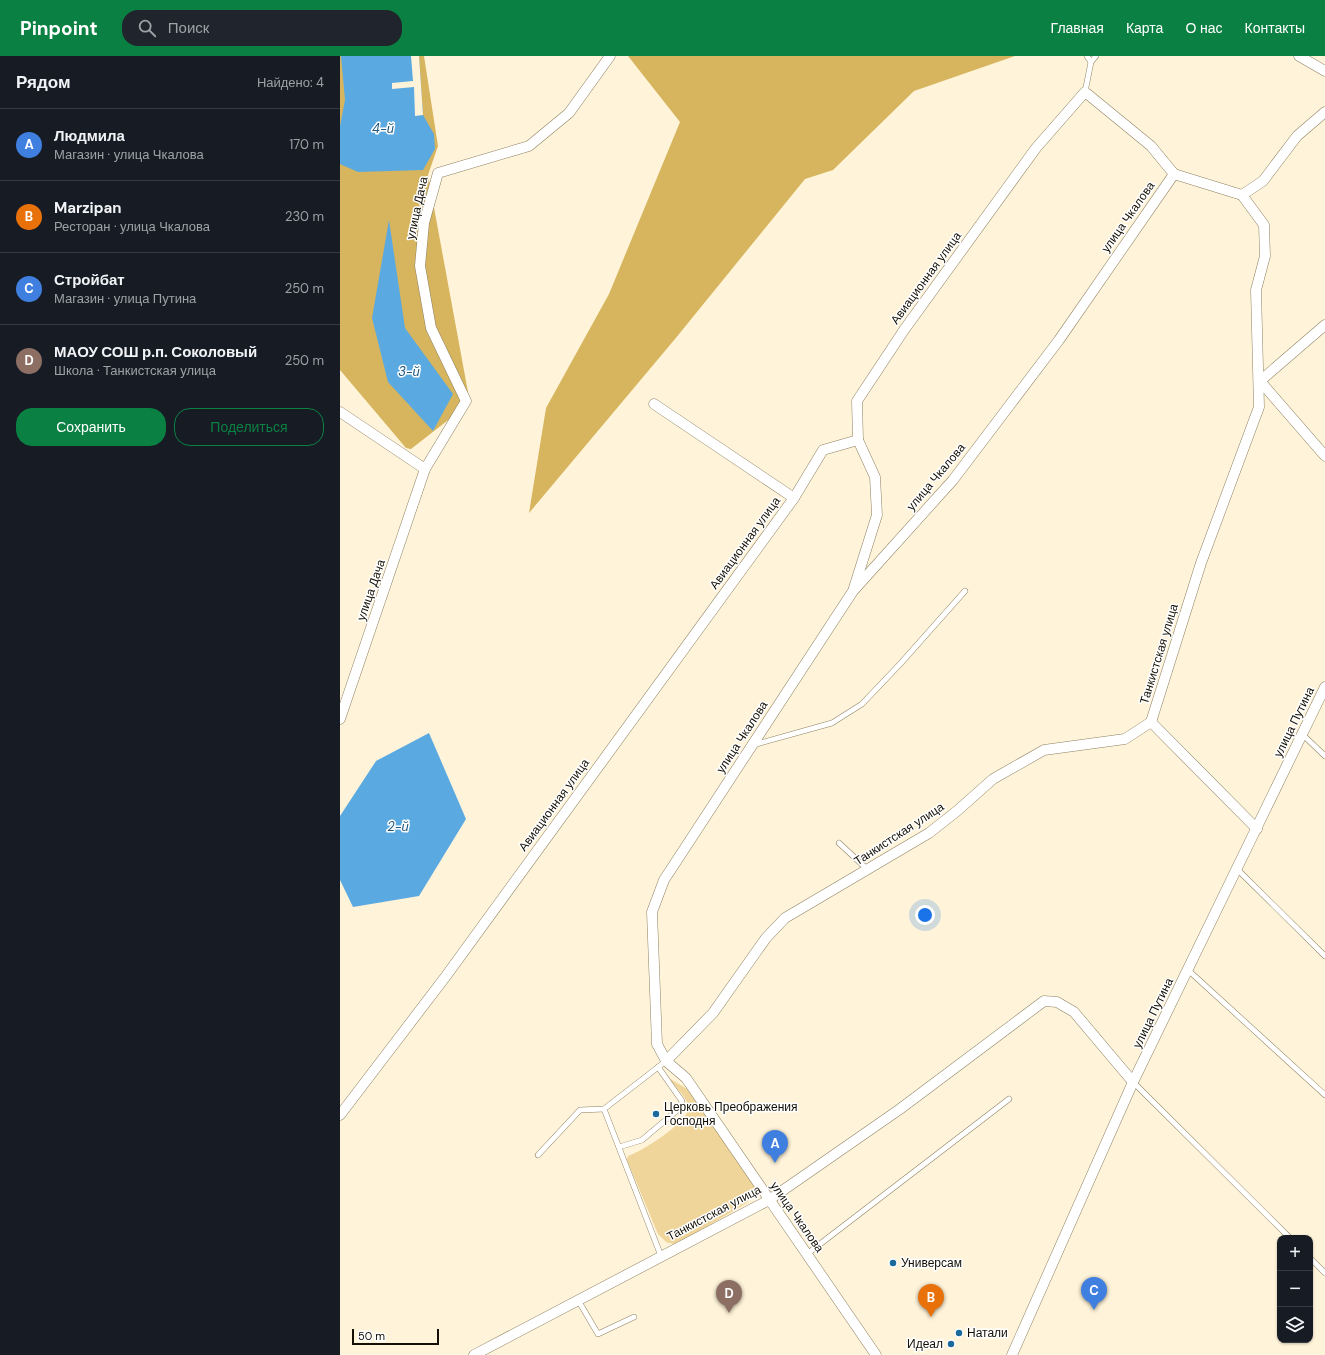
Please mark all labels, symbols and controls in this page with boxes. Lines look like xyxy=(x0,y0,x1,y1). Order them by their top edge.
search box xyxy=(122,10,402,46)
text: Pinpoint xyxy=(20,16,98,41)
icon: search xyxy=(136,17,158,39)
text: Поиск xyxy=(168,18,209,38)
text: Главная xyxy=(1051,19,1104,37)
text: Карта xyxy=(1126,19,1163,37)
text: О нас xyxy=(1185,19,1223,37)
text: Контакты xyxy=(1245,19,1305,37)
text: Рядом xyxy=(16,71,71,93)
text: Найдено: 4 xyxy=(257,74,324,91)
water label: 4-й xyxy=(372,120,394,137)
text: Людмила xyxy=(54,126,125,146)
text: A xyxy=(24,136,34,153)
text: 170 m xyxy=(289,136,324,153)
text: Магазин · улица Чкалова xyxy=(54,146,204,163)
street label: улица Дача xyxy=(403,175,432,241)
street label: улица Чкалова xyxy=(1098,178,1159,256)
text: Marzipan xyxy=(54,198,122,218)
text: B xyxy=(25,208,33,225)
text: 230 m xyxy=(285,208,324,225)
text: Ресторан · улица Чкалова xyxy=(54,218,210,235)
street label: Авиационная улица xyxy=(887,228,965,327)
text: Стройбат xyxy=(54,270,125,290)
text: C xyxy=(24,280,34,297)
text: 250 m xyxy=(285,280,324,297)
text: Магазин · улица Путина xyxy=(54,290,196,307)
text: МАОУ СОШ р.п. Соколовый xyxy=(54,342,257,362)
text: D xyxy=(24,352,34,369)
text: 250 m xyxy=(285,352,324,369)
text: Школа · Танкистская улица xyxy=(54,362,216,379)
water label: 3-й xyxy=(398,363,420,380)
button: Сохранить xyxy=(16,408,166,446)
button: Поделиться xyxy=(174,408,324,446)
street label: улица Чкалова xyxy=(903,440,969,514)
street label: Авиационная улица xyxy=(706,493,784,592)
street label: улица Дача xyxy=(353,557,389,623)
street label: Танкистская улица xyxy=(1136,601,1182,706)
street label: улица Путина xyxy=(1270,684,1318,760)
street label: улица Чкалова xyxy=(713,698,772,776)
street label: Авиационная улица xyxy=(515,755,593,854)
street label: Танкистская улица xyxy=(851,799,947,869)
water label: 2-й xyxy=(387,818,409,835)
your location xyxy=(915,905,935,925)
street label: улица Путина xyxy=(1129,975,1177,1051)
place label: Церковь Преображения Господня xyxy=(664,1099,798,1129)
marker: Церковь Преображения Господня xyxy=(651,1109,661,1119)
pin: A xyxy=(762,1130,788,1163)
street label: улица Чкалова xyxy=(767,1178,828,1256)
street label: Танкистская улица xyxy=(664,1181,764,1245)
map controls xyxy=(1277,1235,1313,1343)
button: + xyxy=(1277,1235,1313,1271)
place label: Универсам xyxy=(901,1255,962,1271)
marker: Универсам xyxy=(888,1258,898,1268)
button: − xyxy=(1277,1271,1313,1307)
pin: C xyxy=(1081,1277,1107,1310)
pin: D xyxy=(716,1280,742,1313)
pin: B xyxy=(918,1284,944,1317)
button: layers xyxy=(1277,1307,1313,1343)
place label: Натали xyxy=(967,1325,1008,1341)
scale bar xyxy=(352,1327,439,1346)
marker: Натали xyxy=(954,1328,964,1338)
text: 50 m xyxy=(358,1329,385,1343)
place label: Идеал xyxy=(907,1336,943,1352)
marker: Идеал xyxy=(946,1339,956,1349)

